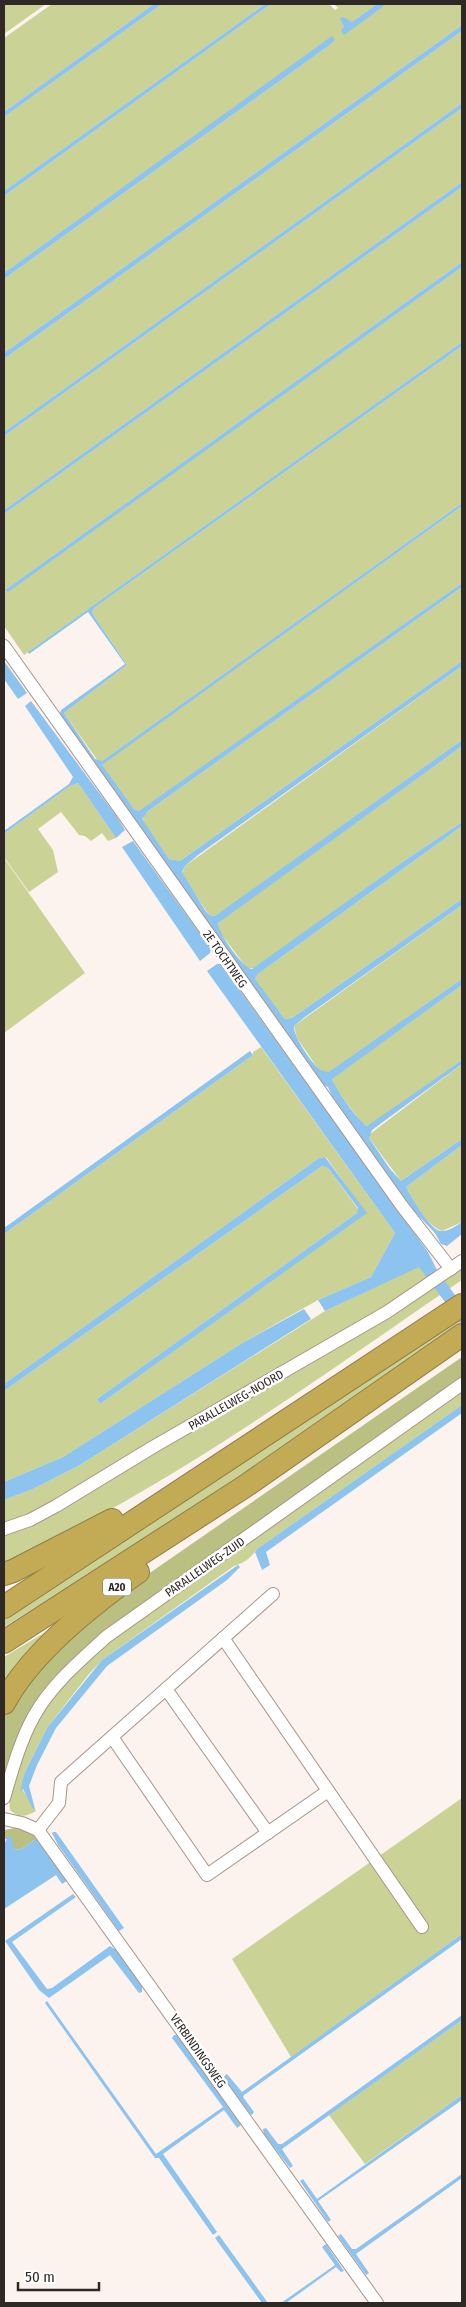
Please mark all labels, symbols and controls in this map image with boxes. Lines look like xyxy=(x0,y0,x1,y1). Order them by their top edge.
street label: 2E TOCHTWEG xyxy=(200,928,250,990)
street label: PARALLELWEG-NOORD xyxy=(186,1367,286,1433)
street label: PARALLELWEG-ZUID xyxy=(163,1534,248,1600)
road number: A20 xyxy=(103,1578,131,1595)
street label: VERBINDINGSWEG xyxy=(167,2011,229,2091)
scale bar xyxy=(18,2260,99,2292)
text: 50 m xyxy=(25,2268,55,2286)

